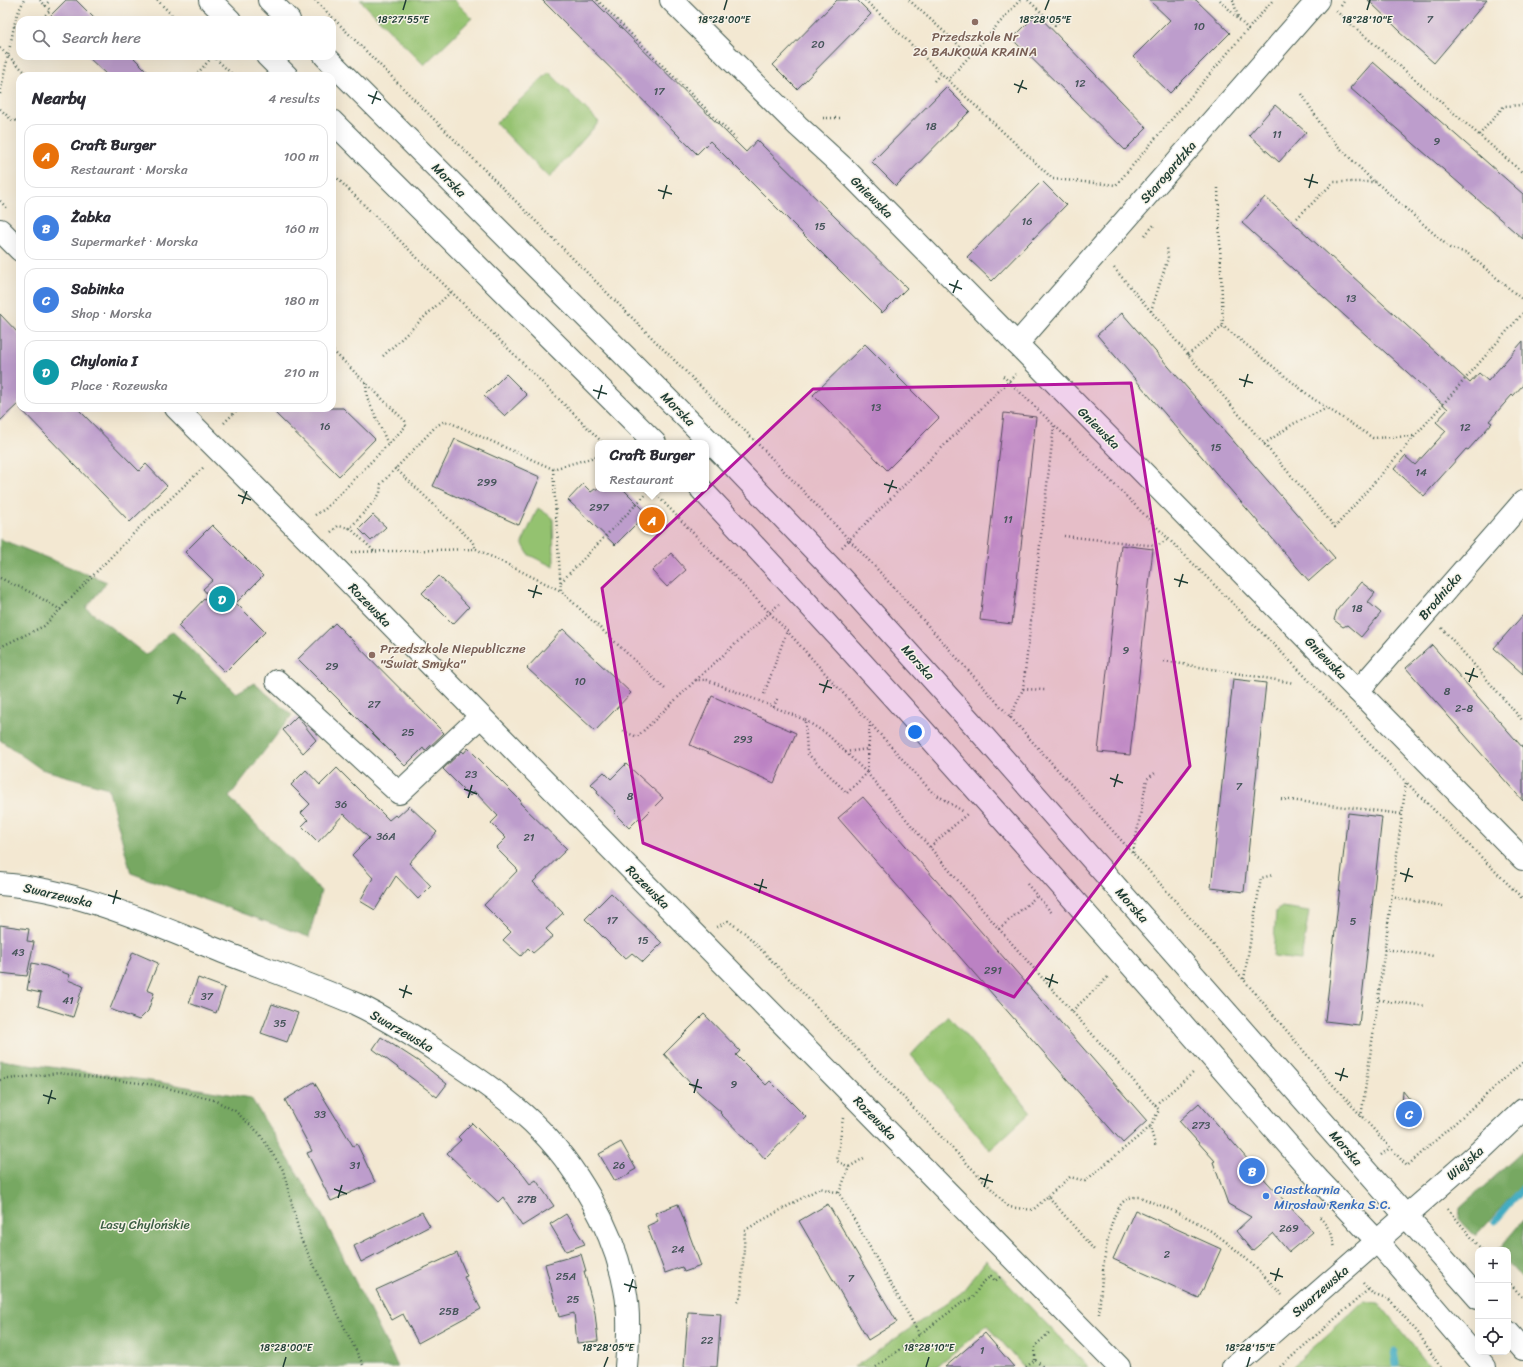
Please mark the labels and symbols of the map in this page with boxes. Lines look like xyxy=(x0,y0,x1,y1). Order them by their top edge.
house number: 7 xyxy=(1427,10,1434,29)
text: 18°27'55"E xyxy=(377,11,430,29)
text: 18°28'00"E xyxy=(698,11,752,29)
text: 18°28'05"E xyxy=(1019,11,1073,29)
text: 18°28'10"E xyxy=(1342,11,1394,29)
marker: Przedszkole Nr 26 BAJKOWA KRAINA xyxy=(970,17,980,27)
house number: 10 xyxy=(1193,17,1205,36)
place label: Przedszkole Nr 26 BAJKOWA KRAINA xyxy=(913,25,1037,63)
house number: 20 xyxy=(811,35,825,54)
house number: 12 xyxy=(1074,74,1086,93)
house number: 17 xyxy=(654,82,665,101)
house number: 18 xyxy=(925,117,937,136)
house number: 11 xyxy=(1272,125,1282,144)
house number: 9 xyxy=(1434,132,1441,151)
street label: Starogardzka xyxy=(1134,135,1202,209)
street label: Morska xyxy=(426,157,472,203)
street label: Gniewska xyxy=(845,170,899,224)
house number: 16 xyxy=(1022,212,1032,231)
house number: 15 xyxy=(814,217,826,236)
house number: 13 xyxy=(1346,289,1356,308)
street label: Morska xyxy=(655,386,701,432)
house number: 13 xyxy=(871,398,881,417)
street label: Gniewska xyxy=(1072,401,1126,455)
house number: 16 xyxy=(320,417,330,436)
house number: 12 xyxy=(1459,418,1471,437)
house number: 15 xyxy=(1210,438,1222,457)
house number: 14 xyxy=(1415,463,1427,482)
house number: 299 xyxy=(477,473,497,492)
house number: 297 xyxy=(589,498,609,517)
pin: A xyxy=(639,505,665,535)
house number: 11 xyxy=(1003,510,1013,529)
street label: Brodnicka xyxy=(1412,566,1468,625)
street label: Rozewska xyxy=(343,577,398,633)
pin: D xyxy=(209,584,235,614)
house number: 18 xyxy=(1351,599,1363,618)
street label: Gniewska xyxy=(1299,631,1353,685)
place label: Przedszkole Niepubliczne "Świat Smyka" xyxy=(380,637,526,675)
street label: Morska xyxy=(895,639,941,686)
house number: 9 xyxy=(1123,641,1130,660)
marker: Przedszkole Niepubliczne "Świat Smyka" xyxy=(367,650,377,660)
house number: 29 xyxy=(325,657,339,676)
house number: 10 xyxy=(574,672,586,691)
house number: 8 xyxy=(1444,682,1451,701)
house number: 27 xyxy=(368,695,381,714)
house number: 2-8 xyxy=(1455,699,1473,718)
your location xyxy=(905,722,925,742)
house number: 25 xyxy=(401,723,415,742)
house number: 293 xyxy=(733,730,753,749)
house number: 23 xyxy=(465,765,477,784)
house number: 7 xyxy=(1236,777,1243,796)
house number: 8 xyxy=(627,787,634,806)
house number: 36 xyxy=(335,795,347,814)
house number: 36A xyxy=(376,827,396,846)
house number: 21 xyxy=(523,828,535,847)
street label: Rozewska xyxy=(620,859,676,915)
street label: Swarzewska xyxy=(21,876,95,914)
street label: Morska xyxy=(1109,882,1155,929)
house number: 17 xyxy=(607,911,618,930)
house number: 5 xyxy=(1350,912,1357,931)
house number: 15 xyxy=(637,931,649,950)
house number: 43 xyxy=(12,943,24,962)
house number: 291 xyxy=(984,961,1002,980)
house number: 37 xyxy=(201,987,214,1006)
house number: 41 xyxy=(62,991,74,1010)
street label: Swarzewska xyxy=(366,1003,439,1059)
house number: 35 xyxy=(274,1014,287,1033)
house number: 9 xyxy=(731,1075,738,1094)
street label: Rozewska xyxy=(848,1090,903,1146)
pin: C xyxy=(1396,1099,1422,1129)
house number: 33 xyxy=(314,1105,326,1124)
house number: 273 xyxy=(1192,1116,1210,1135)
street label: Morska xyxy=(1324,1125,1369,1172)
street label: Wiejska xyxy=(1441,1140,1489,1186)
house number: 31 xyxy=(350,1156,361,1175)
house number: 26 xyxy=(613,1156,625,1175)
pin: B xyxy=(1239,1156,1265,1186)
place label: Ciastkarnia Mirosław Renka S.C. xyxy=(1274,1178,1391,1216)
house number: 27B xyxy=(517,1190,537,1209)
marker: Ciastkarnia Mirosław Renka S.C. xyxy=(1261,1191,1271,1201)
park label: Lasy Chylońskie xyxy=(100,1213,190,1236)
house number: 269 xyxy=(1279,1219,1299,1238)
house number: 24 xyxy=(671,1240,685,1259)
house number: 2 xyxy=(1164,1245,1171,1264)
street label: Swarzewska xyxy=(1286,1259,1354,1323)
house number: 25A xyxy=(556,1267,576,1286)
house number: 7 xyxy=(848,1269,855,1288)
house number: 25 xyxy=(566,1290,580,1309)
house number: 25B xyxy=(439,1302,459,1321)
house number: 22 xyxy=(701,1331,714,1350)
text: 18°28'00"E xyxy=(260,1339,314,1357)
text: 18°28'05"E xyxy=(582,1339,636,1357)
text: 18°28'10"E xyxy=(904,1339,956,1357)
text: 18°28'15"E xyxy=(1225,1339,1277,1357)
house number: 1 xyxy=(980,1341,985,1360)

